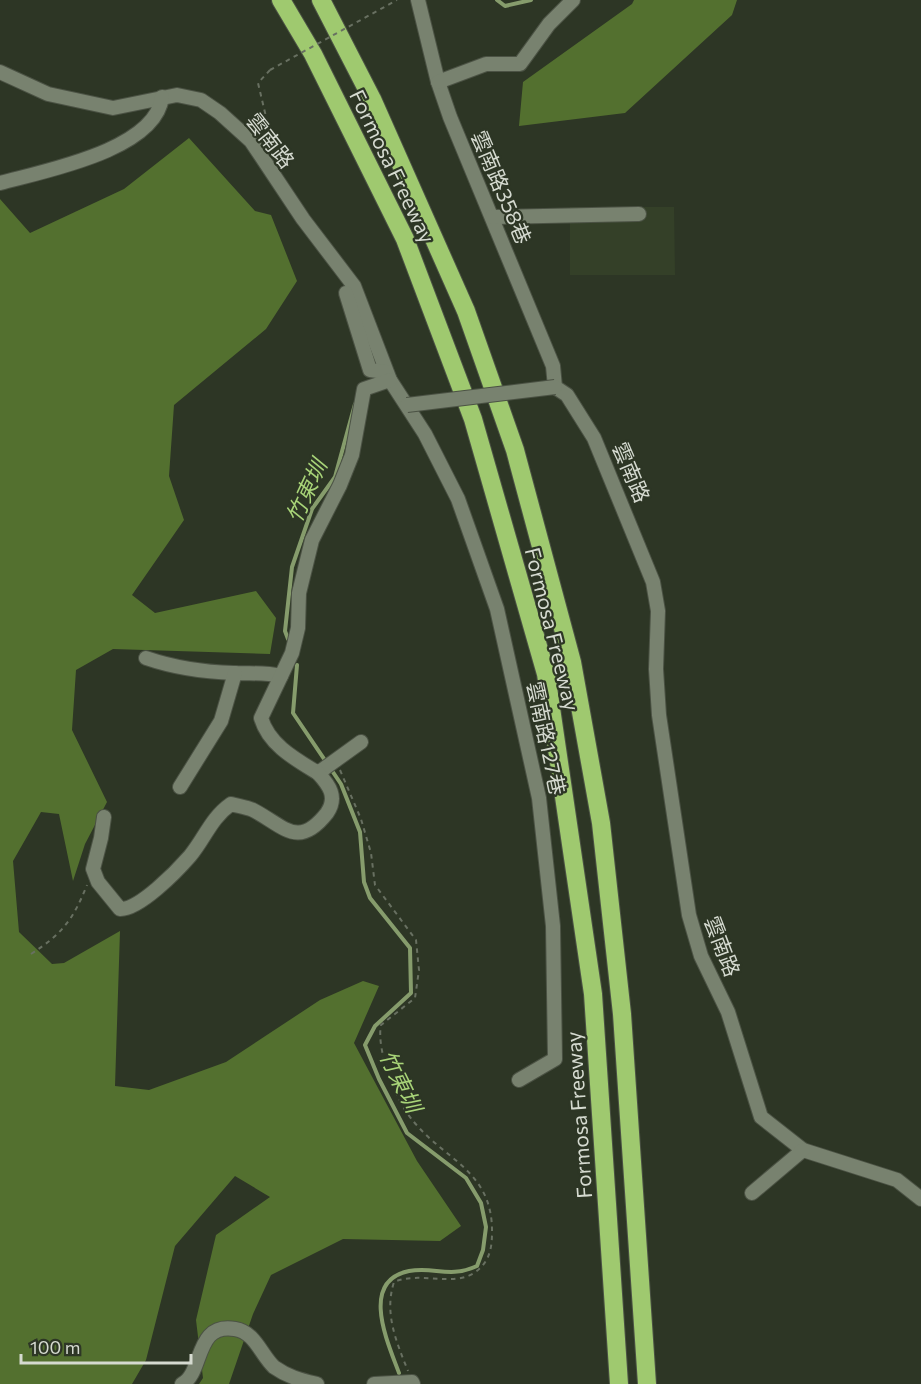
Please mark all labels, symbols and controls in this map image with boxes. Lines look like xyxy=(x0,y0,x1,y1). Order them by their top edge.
street label: Formosa Freeway xyxy=(345,85,441,247)
street label: 雲南路 xyxy=(242,107,300,173)
street label: 雲南路358巷 xyxy=(467,127,537,247)
street label: 雲南路 xyxy=(608,438,656,506)
water label: 竹東圳 xyxy=(280,453,333,527)
street label: Formosa Freeway xyxy=(521,545,585,713)
street label: 雲南路127巷 xyxy=(523,679,571,797)
street label: 雲南路 xyxy=(700,912,746,980)
street label: Formosa Freeway xyxy=(560,1030,596,1199)
water label: 竹東圳 xyxy=(374,1045,429,1119)
scale bar xyxy=(21,1327,190,1365)
text: 100 m xyxy=(30,1336,80,1358)

